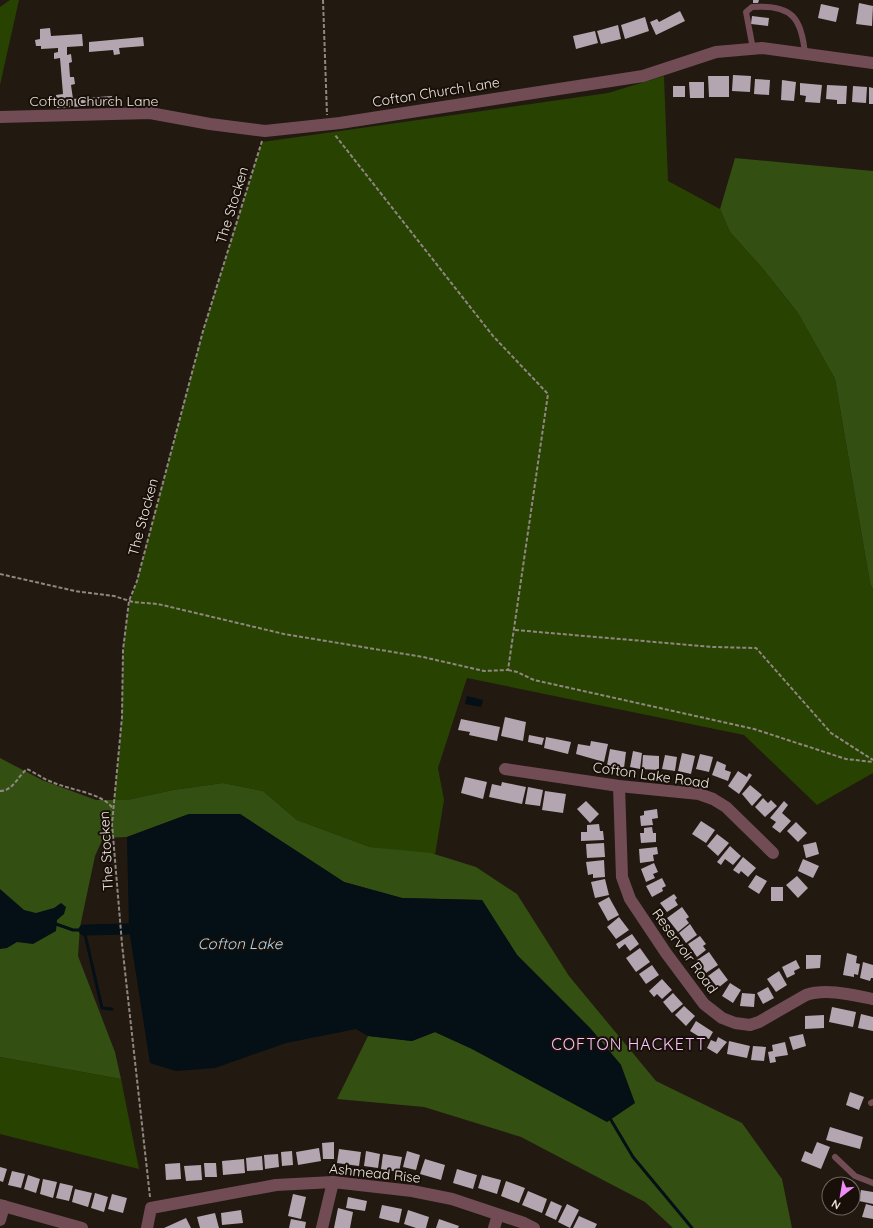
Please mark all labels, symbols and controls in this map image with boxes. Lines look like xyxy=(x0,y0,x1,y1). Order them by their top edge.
street label: Cofton Church Lane xyxy=(371,73,501,111)
street label: Cofton Church Lane xyxy=(30,92,159,110)
street label: The Stocken xyxy=(212,164,252,246)
street label: The Stocken xyxy=(124,476,162,558)
street label: Cofton Lake Road xyxy=(592,758,710,792)
street label: The Stocken xyxy=(95,811,117,891)
street label: Reservoir Road xyxy=(648,905,722,997)
water label: Cofton Lake xyxy=(198,934,283,953)
district label: COFTON HACKETT xyxy=(551,1034,707,1054)
street label: Ashmead Rise xyxy=(328,1159,422,1187)
north arrow xyxy=(821,1176,861,1216)
text: N xyxy=(829,1196,843,1213)

